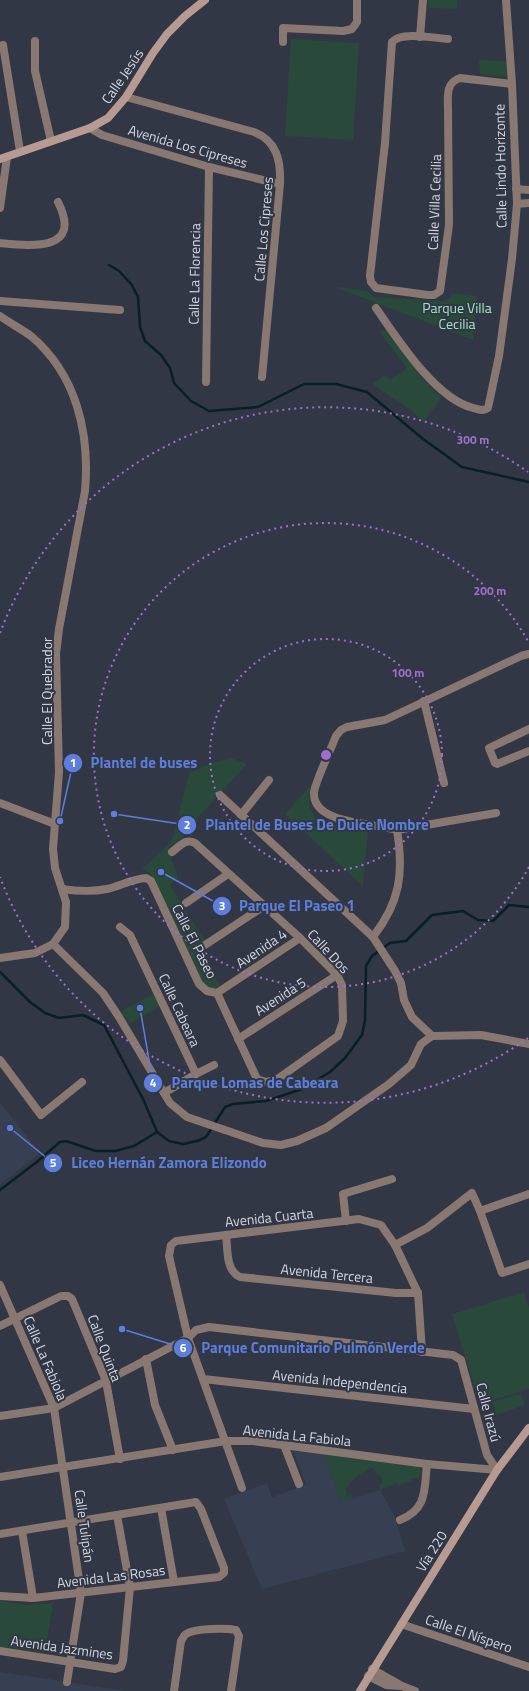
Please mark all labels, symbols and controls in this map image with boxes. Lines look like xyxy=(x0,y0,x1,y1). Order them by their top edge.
street label: Calle Jesús xyxy=(96,44,148,108)
street label: Calle Lindo Horizonte xyxy=(488,104,512,228)
street label: Avenida Los Cipreses xyxy=(126,119,250,173)
street label: Calle Villa Cecilia xyxy=(422,154,446,250)
street label: Calle Los Cipreses xyxy=(248,176,278,282)
street label: Calle La Florencia xyxy=(183,223,205,325)
park label: Parque Villa Cecilia xyxy=(422,297,492,334)
text: 300 m xyxy=(457,430,489,449)
text: 200 m xyxy=(474,581,506,600)
street label: Calle El Quebrador xyxy=(36,637,57,745)
text: 100 m xyxy=(392,663,424,682)
centre of rings xyxy=(319,748,333,762)
callout: Plantel de buses xyxy=(63,750,206,777)
text: Plantel de buses xyxy=(91,751,197,774)
text: 1 xyxy=(70,753,76,772)
callout: Plantel de Buses De Dulce Nombre xyxy=(177,811,437,838)
text: Plantel de Buses De Dulce Nombre xyxy=(205,813,429,836)
text: 2 xyxy=(184,815,190,834)
callout: Parque El Paseo 1 xyxy=(212,892,363,919)
text: Parque El Paseo 1 xyxy=(239,894,355,917)
text: 3 xyxy=(219,896,225,915)
street label: Calle El Paseo xyxy=(167,900,223,982)
street label: Avenida 4 xyxy=(231,923,291,973)
street label: Calle Dos xyxy=(303,924,355,978)
street label: Calle Cabeara xyxy=(154,970,206,1050)
street label: Avenida 5 xyxy=(250,971,310,1021)
callout: Parque Lomas de Cabeara xyxy=(143,1069,346,1096)
text: Parque Lomas de Cabeara xyxy=(172,1071,339,1094)
text: 4 xyxy=(150,1073,157,1092)
callout: Liceo Hernán Zamora Elizondo xyxy=(43,1149,275,1176)
text: Liceo Hernán Zamora Elizondo xyxy=(71,1151,267,1174)
text: 5 xyxy=(50,1153,57,1172)
street label: Avenida Cuarta xyxy=(224,1202,314,1232)
street label: Avenida Tercera xyxy=(280,1258,374,1288)
street label: Calle Quinta xyxy=(83,1311,127,1385)
street label: Calle La Fabiola xyxy=(19,1312,73,1404)
callout: Parque Comunitario Pulmón Verde xyxy=(173,1335,433,1362)
text: Parque Comunitario Pulmón Verde xyxy=(201,1336,425,1359)
text: 6 xyxy=(180,1338,187,1357)
street label: Avenida Independencia xyxy=(272,1363,408,1399)
street label: Calle Irazú xyxy=(471,1380,507,1444)
street label: Avenida La Fabiola xyxy=(242,1419,352,1451)
street label: Calle Tulipán xyxy=(70,1488,100,1564)
street label: Vía 220 xyxy=(410,1526,452,1576)
street label: Avenida Las Rosas xyxy=(56,1559,166,1593)
street label: Calle El Níspero xyxy=(423,1608,515,1658)
street label: Avenida Jazmines xyxy=(9,1629,115,1665)

